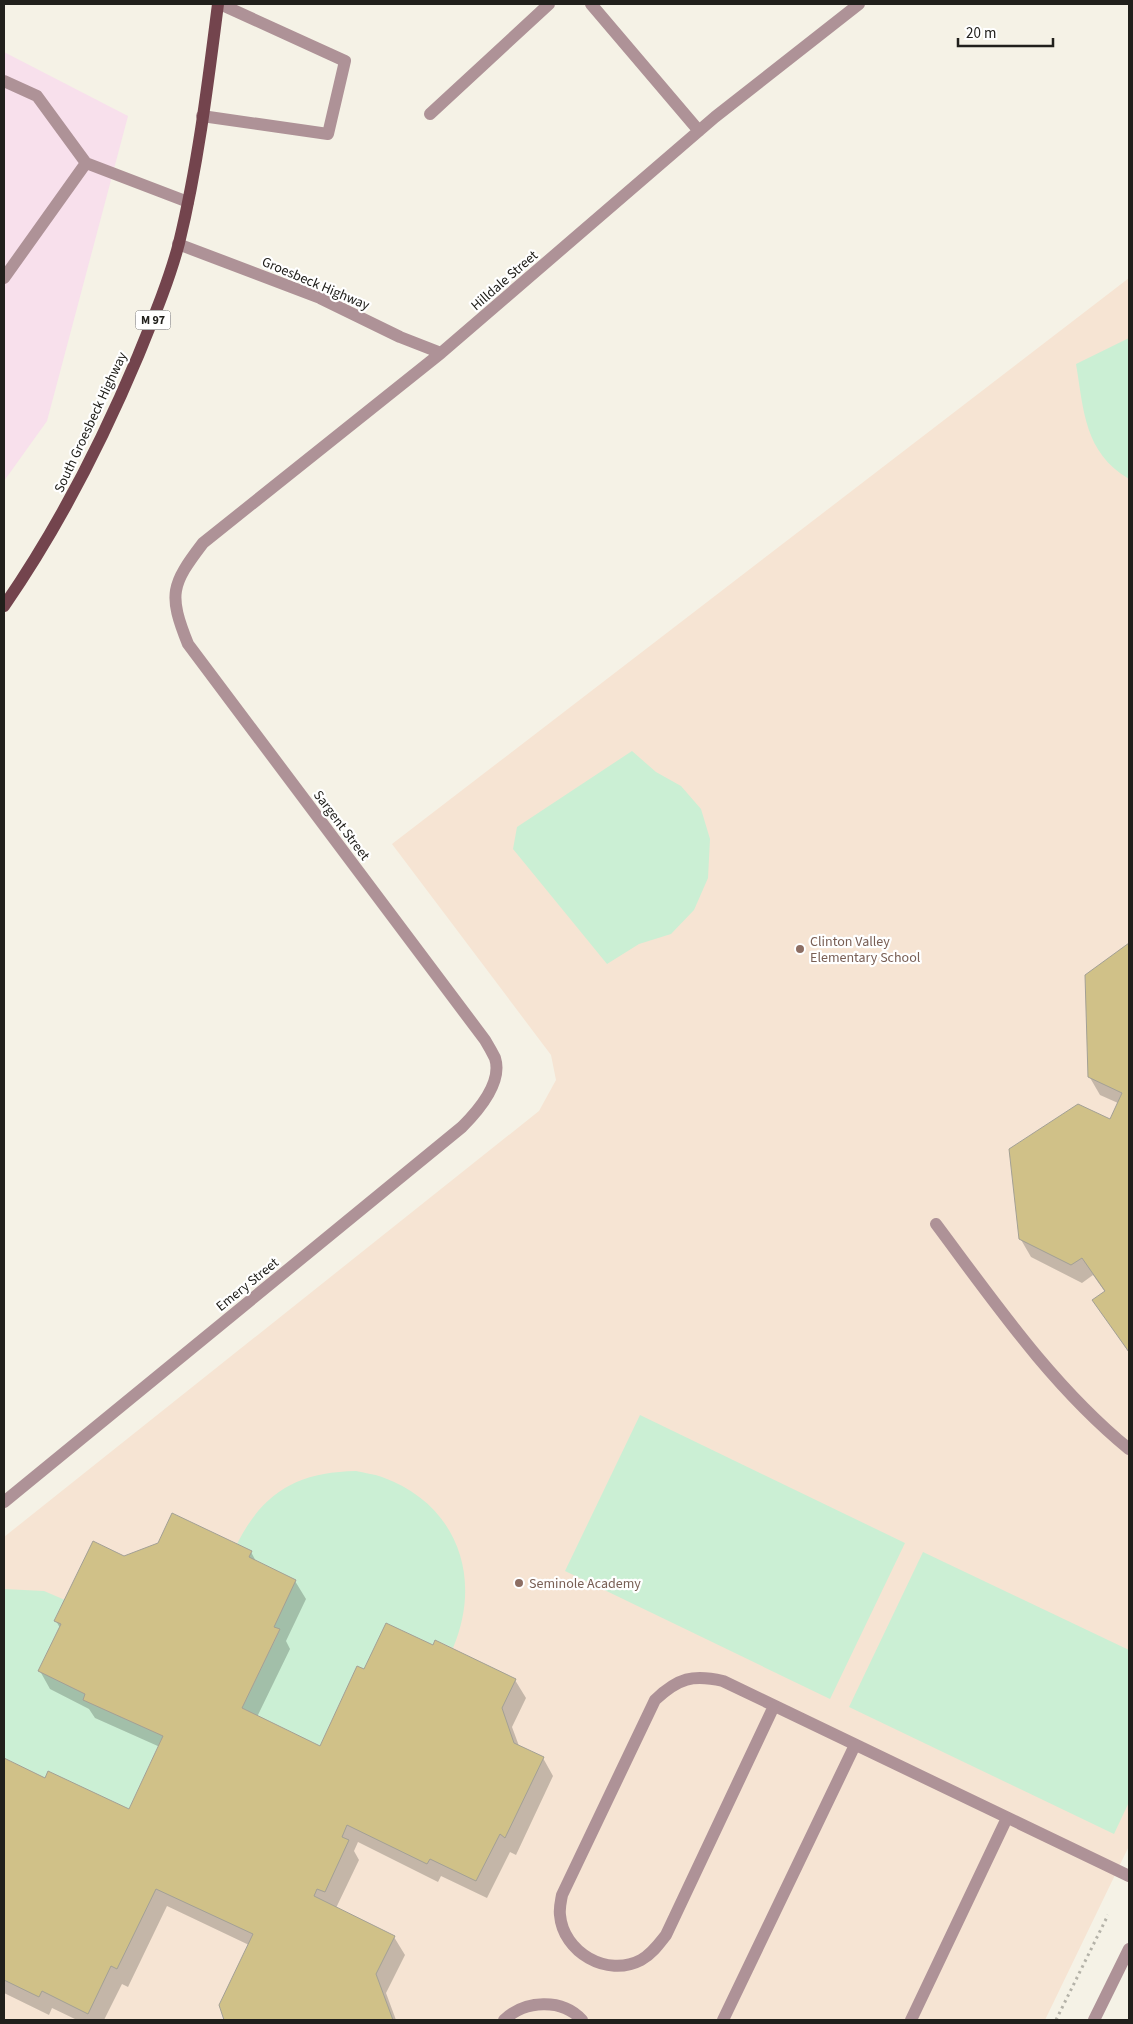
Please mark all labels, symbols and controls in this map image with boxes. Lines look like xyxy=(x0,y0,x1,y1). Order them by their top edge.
scale bar xyxy=(958,15,1053,47)
text: 20 m xyxy=(966,23,996,44)
street label: Hilldale Street xyxy=(467,246,543,316)
street label: Groesbeck Highway xyxy=(259,252,373,316)
road number: M 97 xyxy=(136,310,170,330)
street label: South Groesbeck Highway xyxy=(49,348,133,496)
street label: Sargent Street xyxy=(308,786,374,865)
place label: Clinton Valley Elementary School xyxy=(810,932,921,968)
marker: Clinton Valley Elementary School xyxy=(794,943,806,955)
street label: Emery Street xyxy=(212,1253,283,1316)
place label: Seminole Academy xyxy=(529,1574,641,1594)
marker: Seminole Academy xyxy=(513,1577,525,1589)

